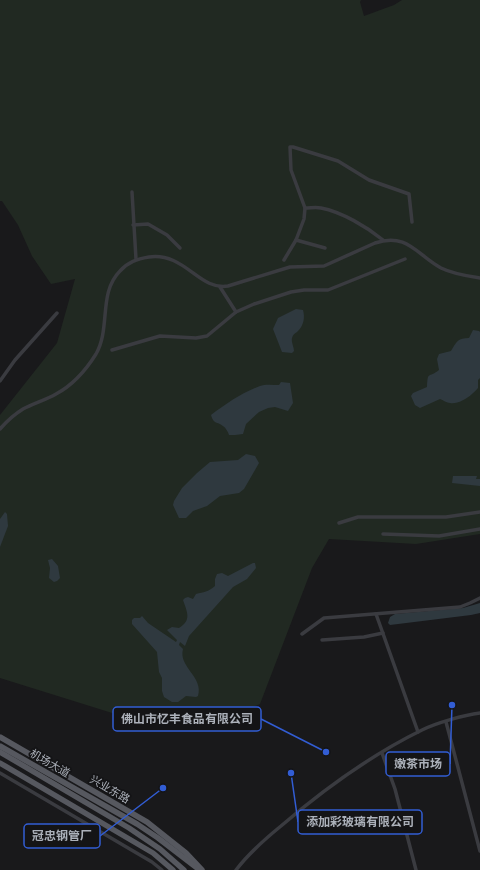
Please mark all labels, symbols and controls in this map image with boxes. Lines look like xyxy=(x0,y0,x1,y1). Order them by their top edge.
callout: 佛山市忆丰食品有限公司 xyxy=(113,707,261,731)
text: 佛山市忆丰食品有限公司 xyxy=(121,712,253,726)
street label: 机场大道 xyxy=(27,747,72,780)
callout: 嫩茶市场 xyxy=(386,752,450,776)
text: 嫩茶市场 xyxy=(394,757,442,771)
street label: 兴业东路 xyxy=(87,773,132,806)
callout: 添加彩玻璃有限公司 xyxy=(298,810,422,834)
text: 添加彩玻璃有限公司 xyxy=(306,815,414,829)
callout: 冠忠钢管厂 xyxy=(24,824,100,848)
text: 冠忠钢管厂 xyxy=(32,829,92,843)

